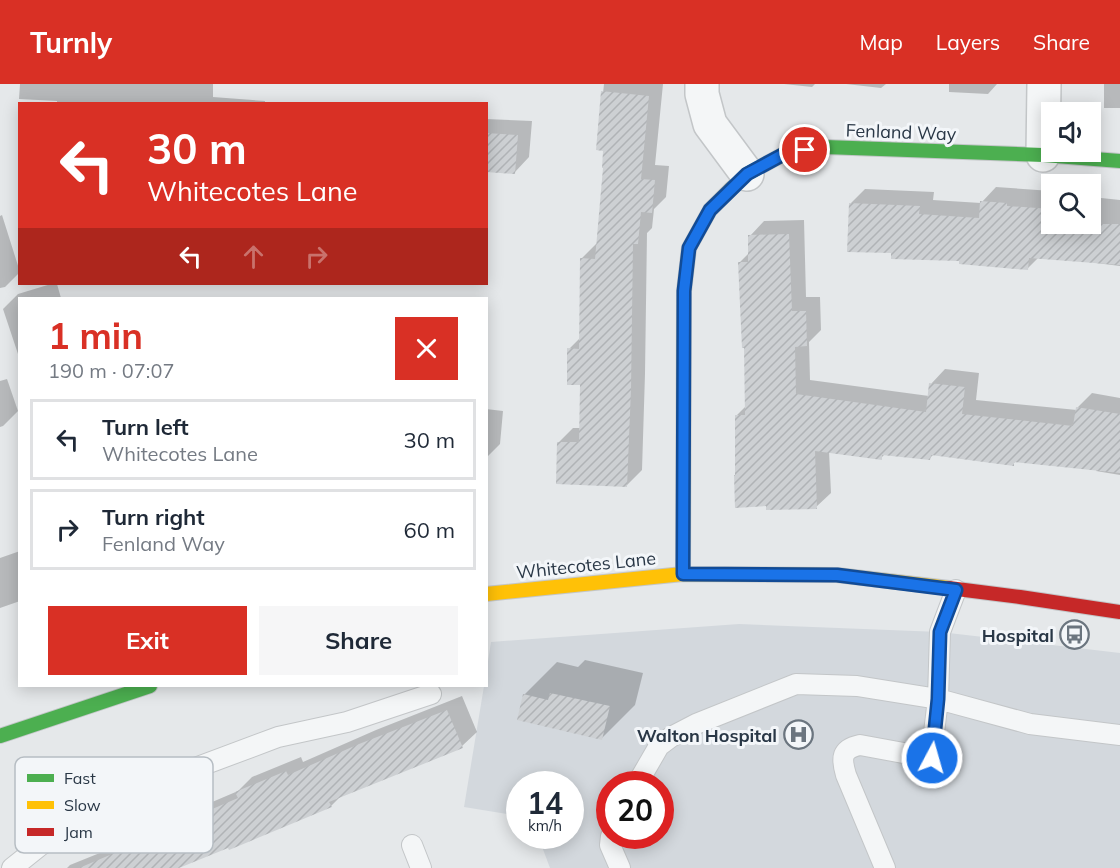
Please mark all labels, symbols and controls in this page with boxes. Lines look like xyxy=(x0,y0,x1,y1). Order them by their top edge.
text: Turnly xyxy=(30,25,112,60)
text: Map xyxy=(860,29,903,55)
text: Layers xyxy=(936,29,1000,55)
text: Share xyxy=(1033,29,1090,55)
map controls xyxy=(1041,102,1101,234)
button: sound xyxy=(1041,102,1101,162)
street label: Fenland Way xyxy=(845,119,957,145)
text: 30 m xyxy=(147,122,247,175)
pin xyxy=(779,124,830,175)
icon: left xyxy=(48,126,126,204)
icon: arrive xyxy=(788,133,821,166)
text: Whitecotes Lane xyxy=(147,174,358,208)
button: search xyxy=(1041,174,1101,234)
icon: left xyxy=(174,240,207,273)
icon: ahead xyxy=(237,240,270,273)
icon: right xyxy=(300,240,333,273)
text: 1 min xyxy=(48,313,143,358)
button: close xyxy=(395,317,458,380)
text: 190 m · 07:07 xyxy=(48,358,174,383)
text: Turn left xyxy=(102,413,189,441)
icon: left xyxy=(51,423,84,456)
text: 30 m xyxy=(404,426,455,454)
text: Whitecotes Lane xyxy=(102,441,258,466)
text: Turn right xyxy=(102,503,205,531)
icon: right xyxy=(51,513,84,546)
text: 60 m xyxy=(404,516,455,544)
text: Fenland Way xyxy=(102,531,225,556)
street label: Whitecotes Lane xyxy=(515,546,657,584)
button: Exit xyxy=(48,606,247,675)
button: Share xyxy=(259,606,458,675)
bus stop icon: Hospital xyxy=(1059,619,1091,651)
place label: Hospital xyxy=(982,624,1054,647)
hospital icon: Walton Hospital xyxy=(782,719,814,751)
place label: Walton Hospital xyxy=(637,724,777,747)
position arrow xyxy=(900,726,964,790)
legend xyxy=(15,757,213,853)
text: Fast xyxy=(64,768,96,788)
speed limit sign: 20 xyxy=(596,771,674,849)
text: 14 xyxy=(527,784,563,822)
text: Slow xyxy=(64,795,101,815)
text: km/h xyxy=(528,816,562,835)
text: Jam xyxy=(64,822,93,842)

